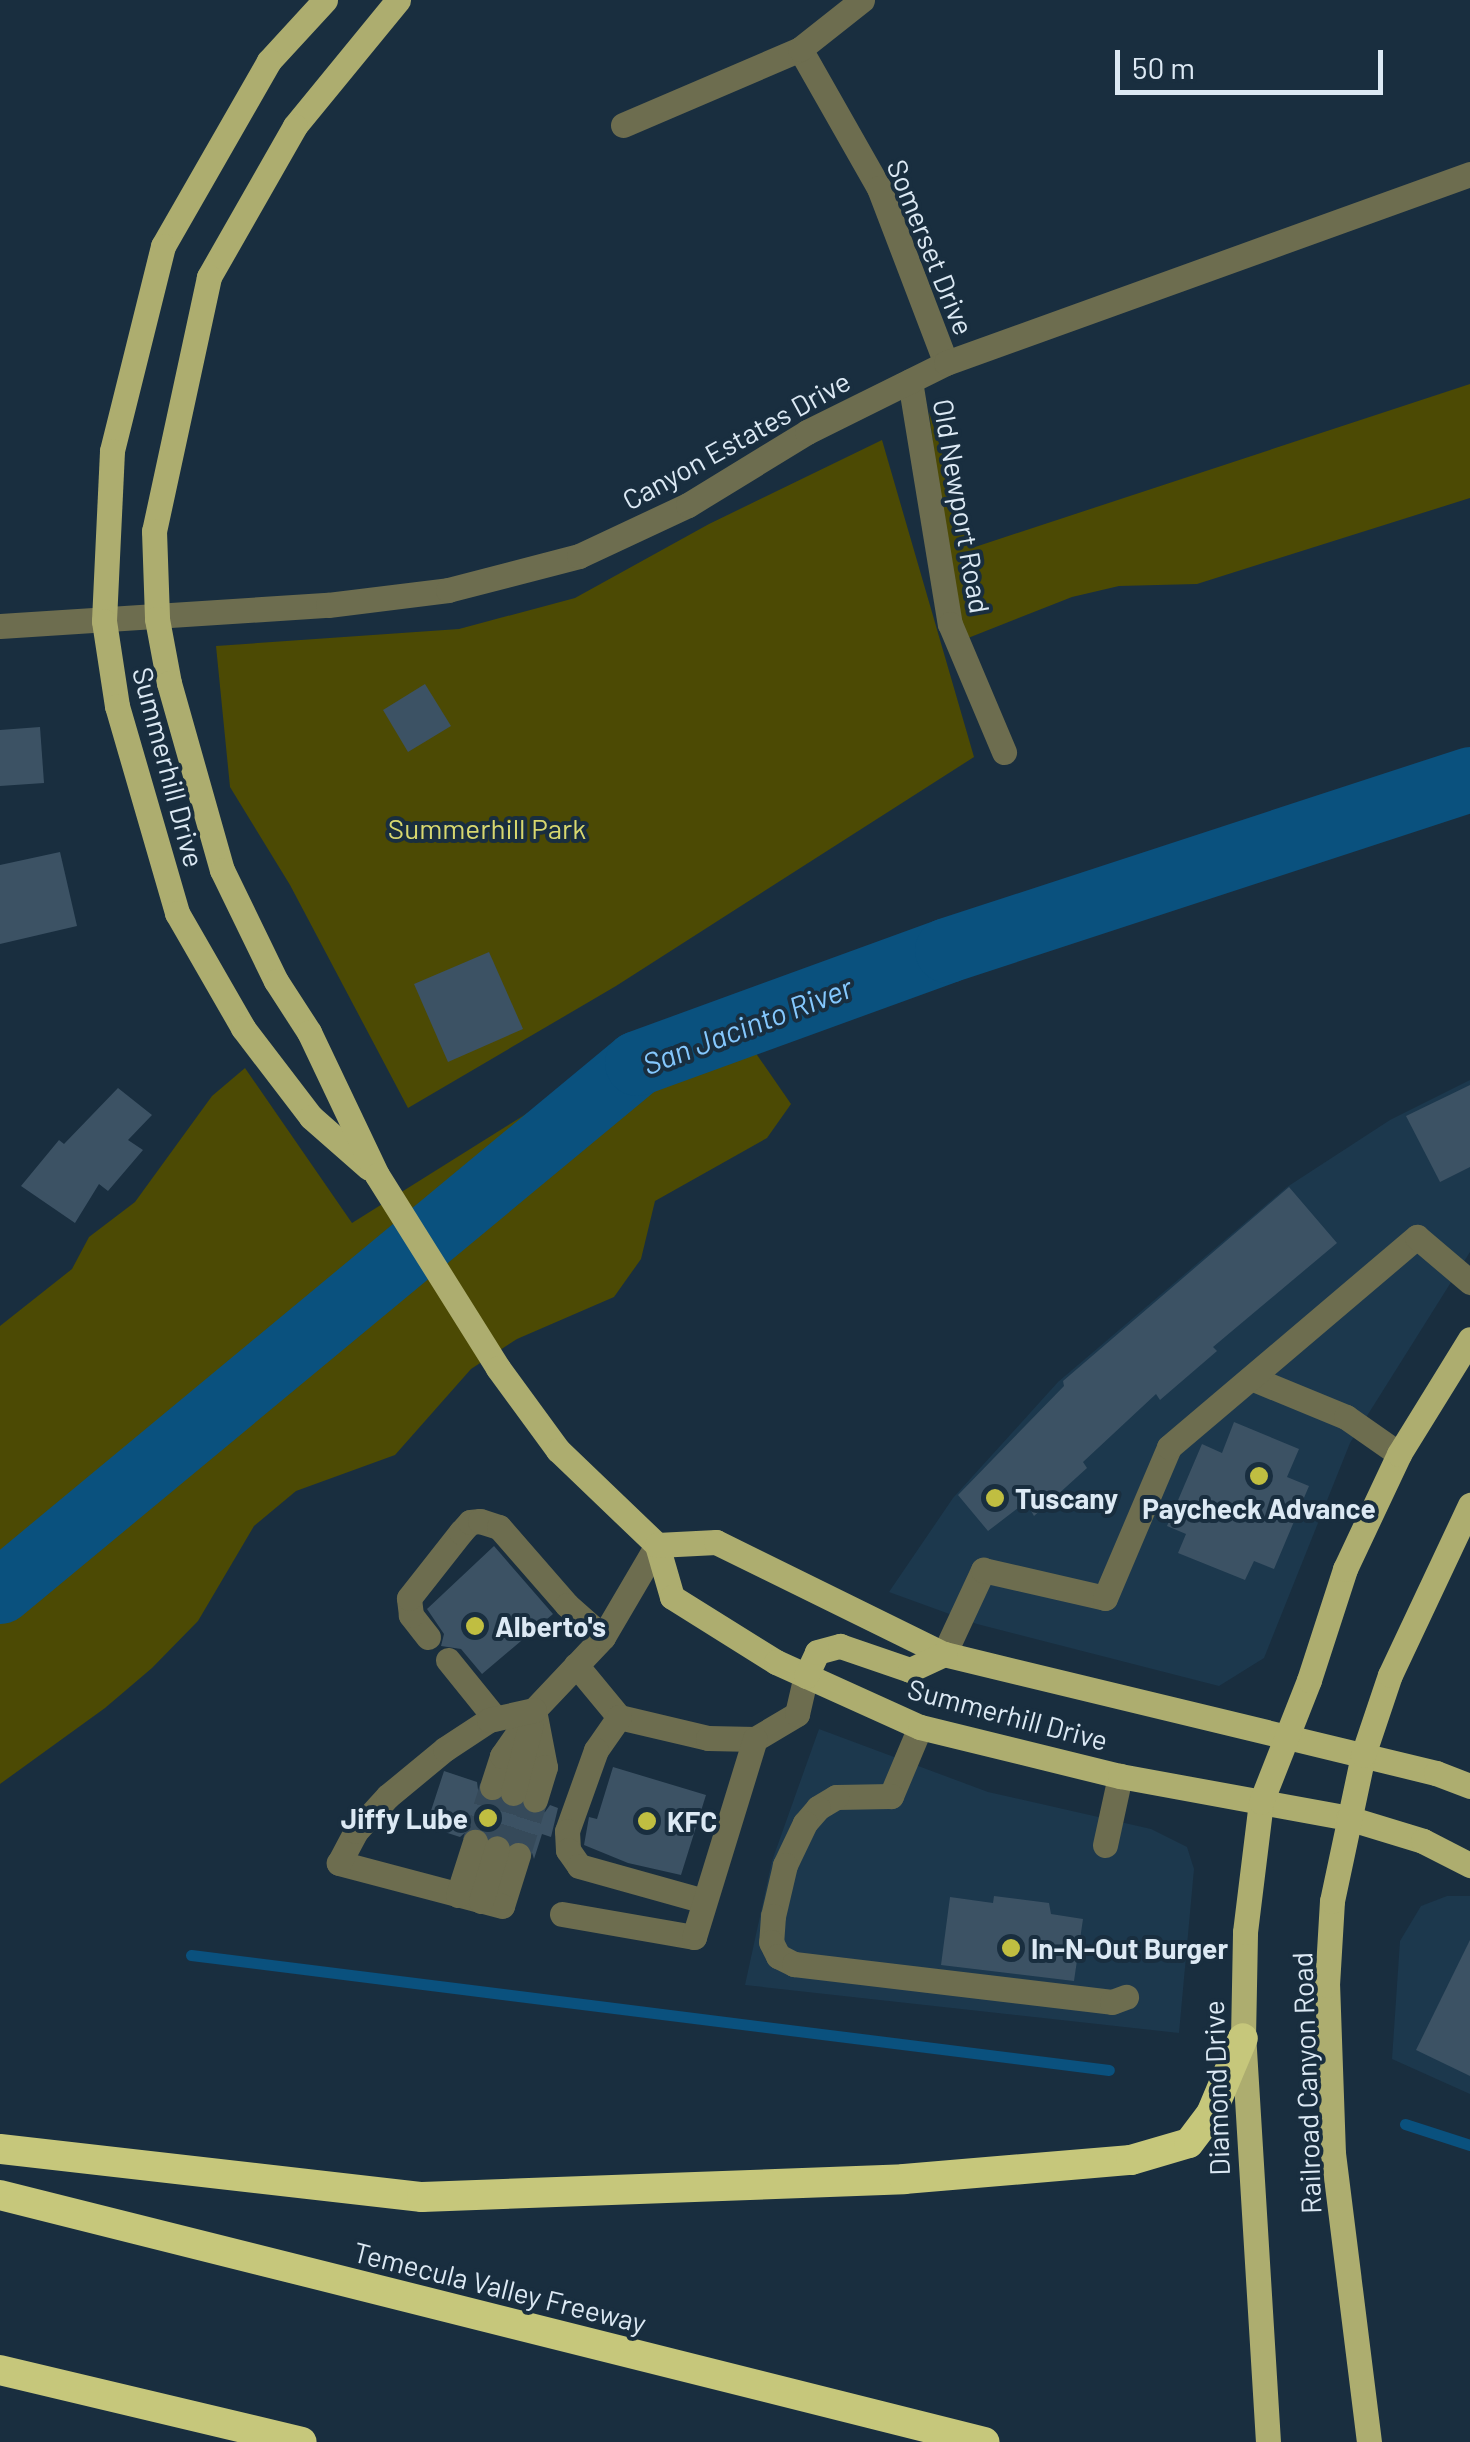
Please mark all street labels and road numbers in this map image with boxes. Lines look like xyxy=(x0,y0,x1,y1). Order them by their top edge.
street label: Somerset Drive xyxy=(881,154,981,340)
street label: Canyon Estates Drive xyxy=(616,363,856,517)
street label: Old Newport Road xyxy=(927,396,997,616)
street label: Summerhill Drive xyxy=(126,663,212,871)
street label: Summerhill Drive xyxy=(904,1671,1112,1757)
street label: Railroad Canyon Road xyxy=(1285,1952,1327,2214)
street label: Diamond Drive xyxy=(1196,2000,1236,2176)
street label: Temecula Valley Freeway xyxy=(350,2234,650,2340)

